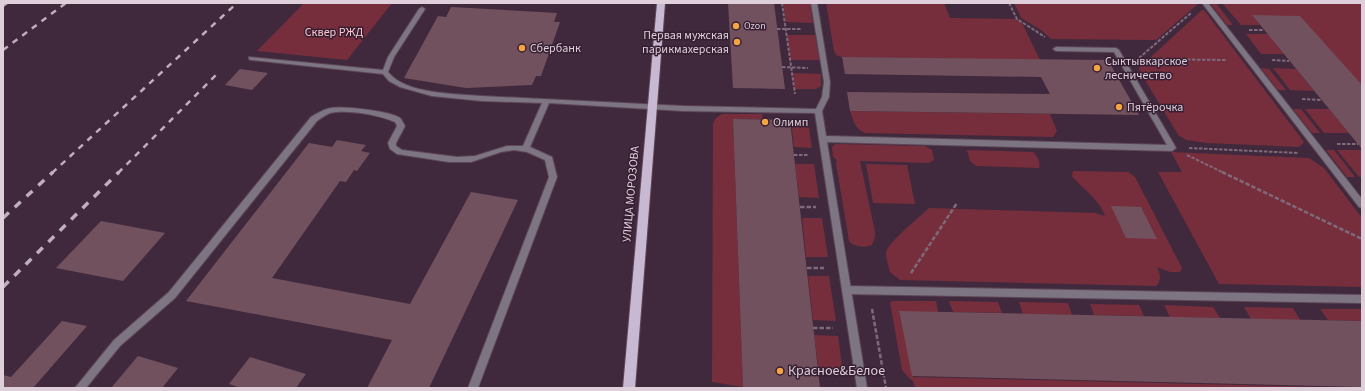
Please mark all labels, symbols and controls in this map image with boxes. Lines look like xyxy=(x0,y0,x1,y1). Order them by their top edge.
place label: Ozon xyxy=(744,19,766,33)
marker: Ozon xyxy=(731,21,741,31)
park label: Сквер РЖД xyxy=(305,24,364,41)
place label: Первая мужская парикмахерская xyxy=(642,27,729,58)
marker: Первая мужская парикмахерская xyxy=(732,37,742,47)
place label: Сбербанк xyxy=(530,40,581,57)
marker: Сбербанк xyxy=(517,43,527,53)
place label: Сыктывкарское лесничество xyxy=(1105,53,1188,84)
marker: Сыктывкарское лесничество xyxy=(1092,63,1102,73)
place label: Пятёрочка xyxy=(1127,99,1183,116)
marker: Пятёрочка xyxy=(1114,102,1124,112)
place label: Олимп xyxy=(773,114,808,131)
marker: Олимп xyxy=(760,117,770,127)
street label: УЛИЦА МОРОЗОВА xyxy=(618,145,644,243)
place label: Красное&Белое xyxy=(788,361,885,381)
marker: Красное&Белое xyxy=(775,366,785,376)

